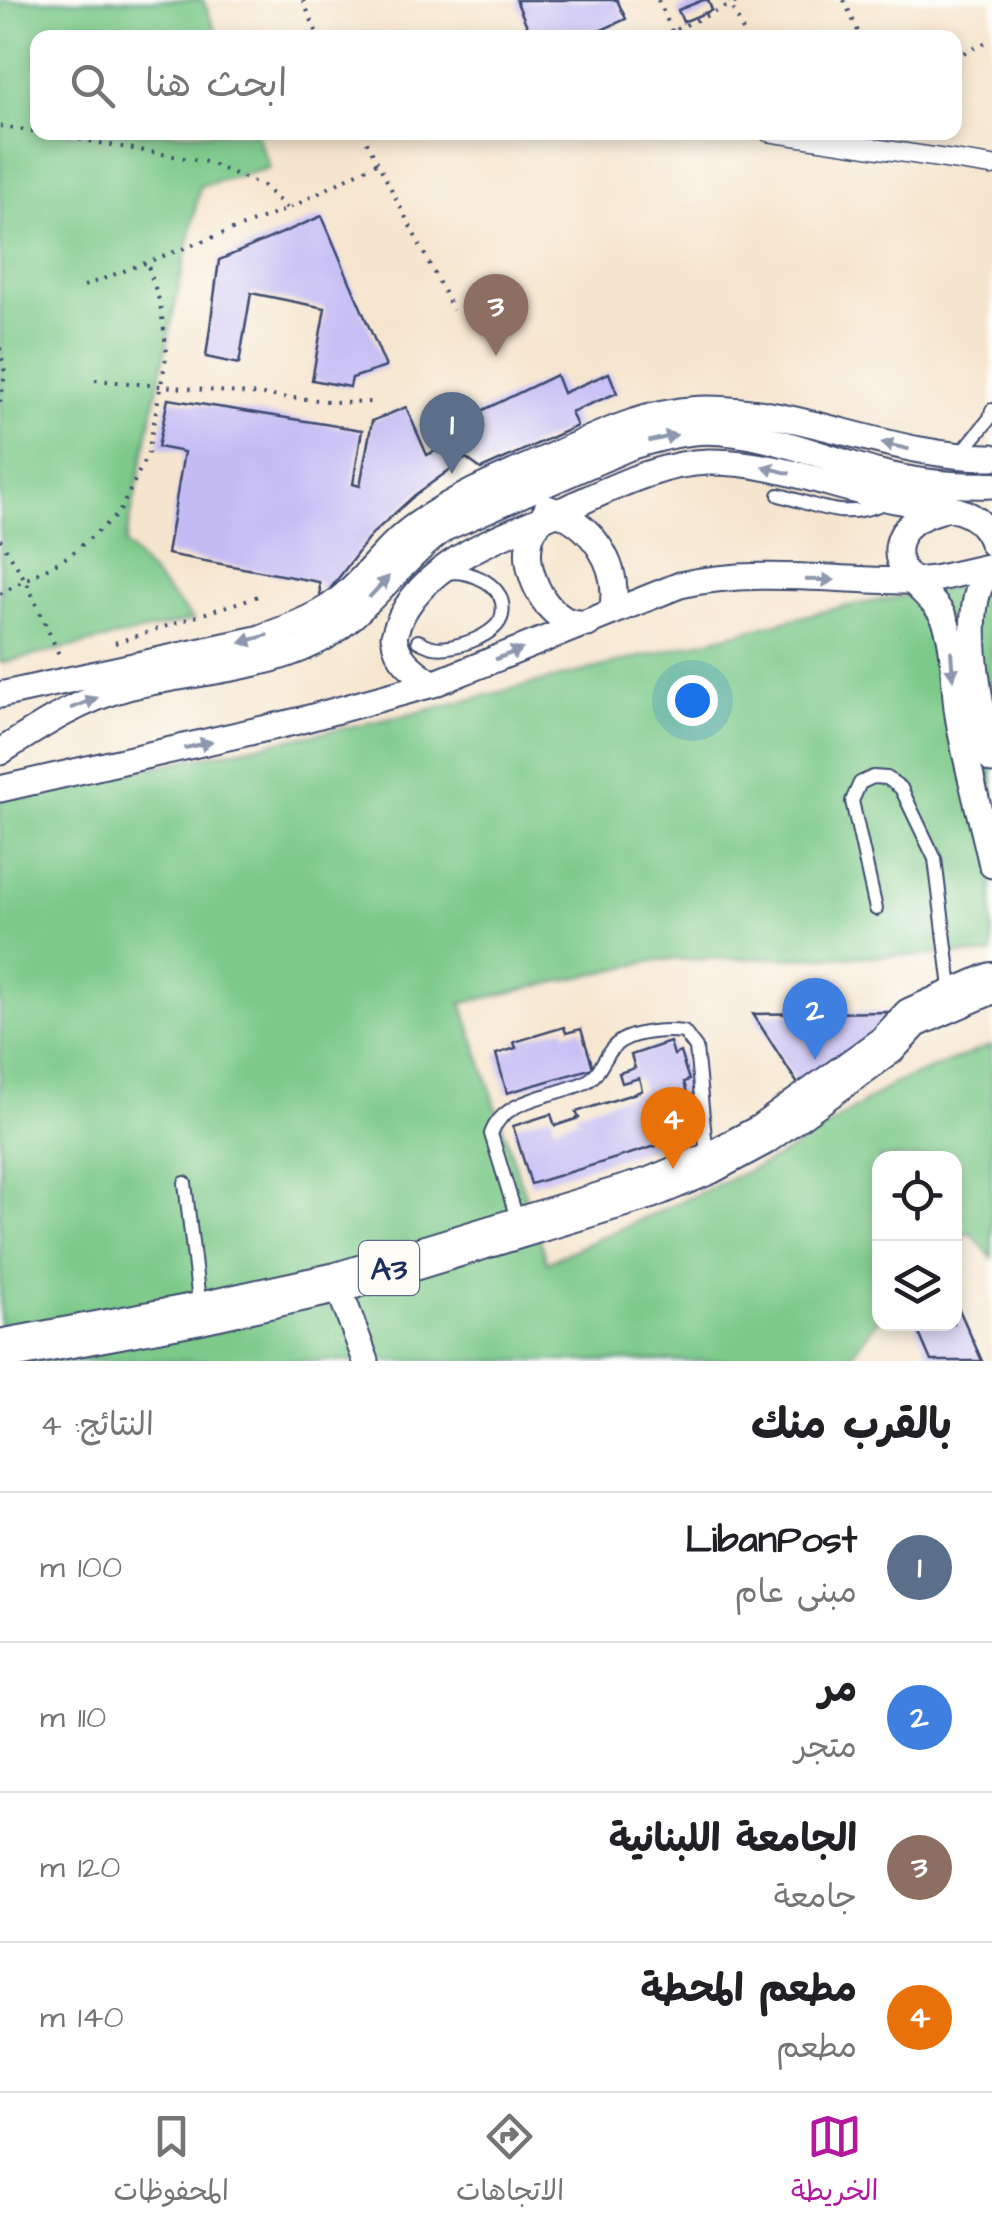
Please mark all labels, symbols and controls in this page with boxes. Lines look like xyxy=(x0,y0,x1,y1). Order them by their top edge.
search box xyxy=(30,30,962,140)
icon: search xyxy=(65,58,120,113)
text: ابحث هنا xyxy=(145,59,287,111)
pin: 3 xyxy=(464,274,528,356)
pin: 1 xyxy=(420,392,484,474)
one-way arrow xyxy=(648,430,679,445)
one-way arrow xyxy=(879,438,910,454)
one-way arrow xyxy=(760,462,791,478)
one-way arrow xyxy=(804,572,836,588)
one-way arrow xyxy=(367,576,390,600)
one-way arrow xyxy=(238,631,269,647)
one-way arrow xyxy=(495,646,525,662)
one-way arrow xyxy=(945,650,961,682)
your location xyxy=(667,675,718,726)
one-way arrow xyxy=(69,695,99,711)
one-way arrow xyxy=(183,737,214,752)
pin: 2 xyxy=(782,978,848,1060)
pin: 4 xyxy=(640,1086,706,1169)
map controls xyxy=(872,1151,962,1331)
button: locate xyxy=(872,1151,962,1241)
road number: A3 xyxy=(359,1241,419,1295)
button: layers xyxy=(872,1241,962,1331)
text: بالقرب منك xyxy=(751,1397,952,1455)
text: النتائج: 4 xyxy=(40,1403,154,1448)
text: LibanPost xyxy=(685,1515,857,1567)
text: 100 m xyxy=(40,1545,122,1590)
text: 1 xyxy=(917,1545,922,1590)
text: مبنى عام xyxy=(735,1570,857,1615)
text: مر xyxy=(819,1664,857,1716)
text: 110 m xyxy=(40,1695,106,1740)
text: 2 xyxy=(910,1695,929,1740)
text: متجر xyxy=(794,1725,857,1770)
text: الجامعة اللبنانية xyxy=(609,1814,857,1866)
text: 120 m xyxy=(40,1845,120,1890)
text: 3 xyxy=(911,1845,928,1890)
text: جامعة xyxy=(774,1875,857,1920)
text: مطعم المحطة xyxy=(640,1964,857,2016)
text: 140 m xyxy=(40,1995,124,2040)
text: 4 xyxy=(909,1995,930,2040)
text: مطعم xyxy=(776,2025,857,2070)
tab: المحفوظات xyxy=(114,2109,229,2215)
tab: الاتجاهات xyxy=(456,2109,564,2215)
tab: الخريطة xyxy=(791,2109,878,2215)

